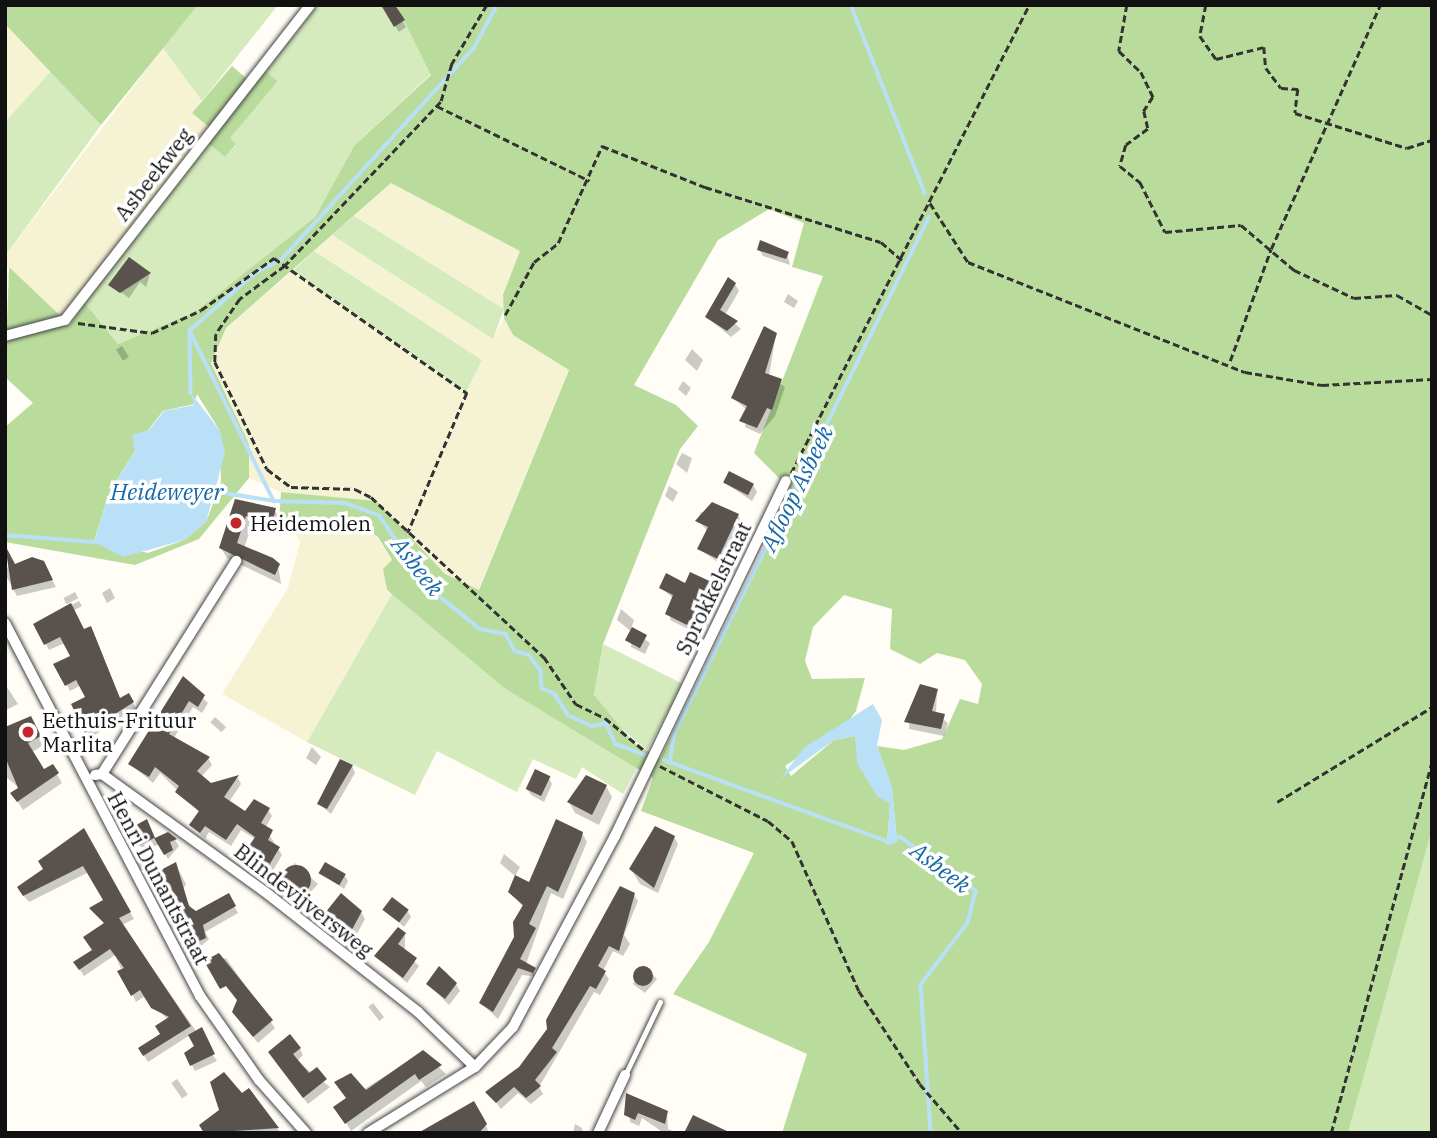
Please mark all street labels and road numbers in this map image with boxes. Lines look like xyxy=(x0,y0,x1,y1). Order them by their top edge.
street label: Asbeekweg xyxy=(109,122,197,226)
street label: Sprokkelstraat xyxy=(670,517,756,659)
street label: Henri Dunantstraat xyxy=(103,787,215,969)
street label: Blindevijversweg xyxy=(230,838,378,962)

